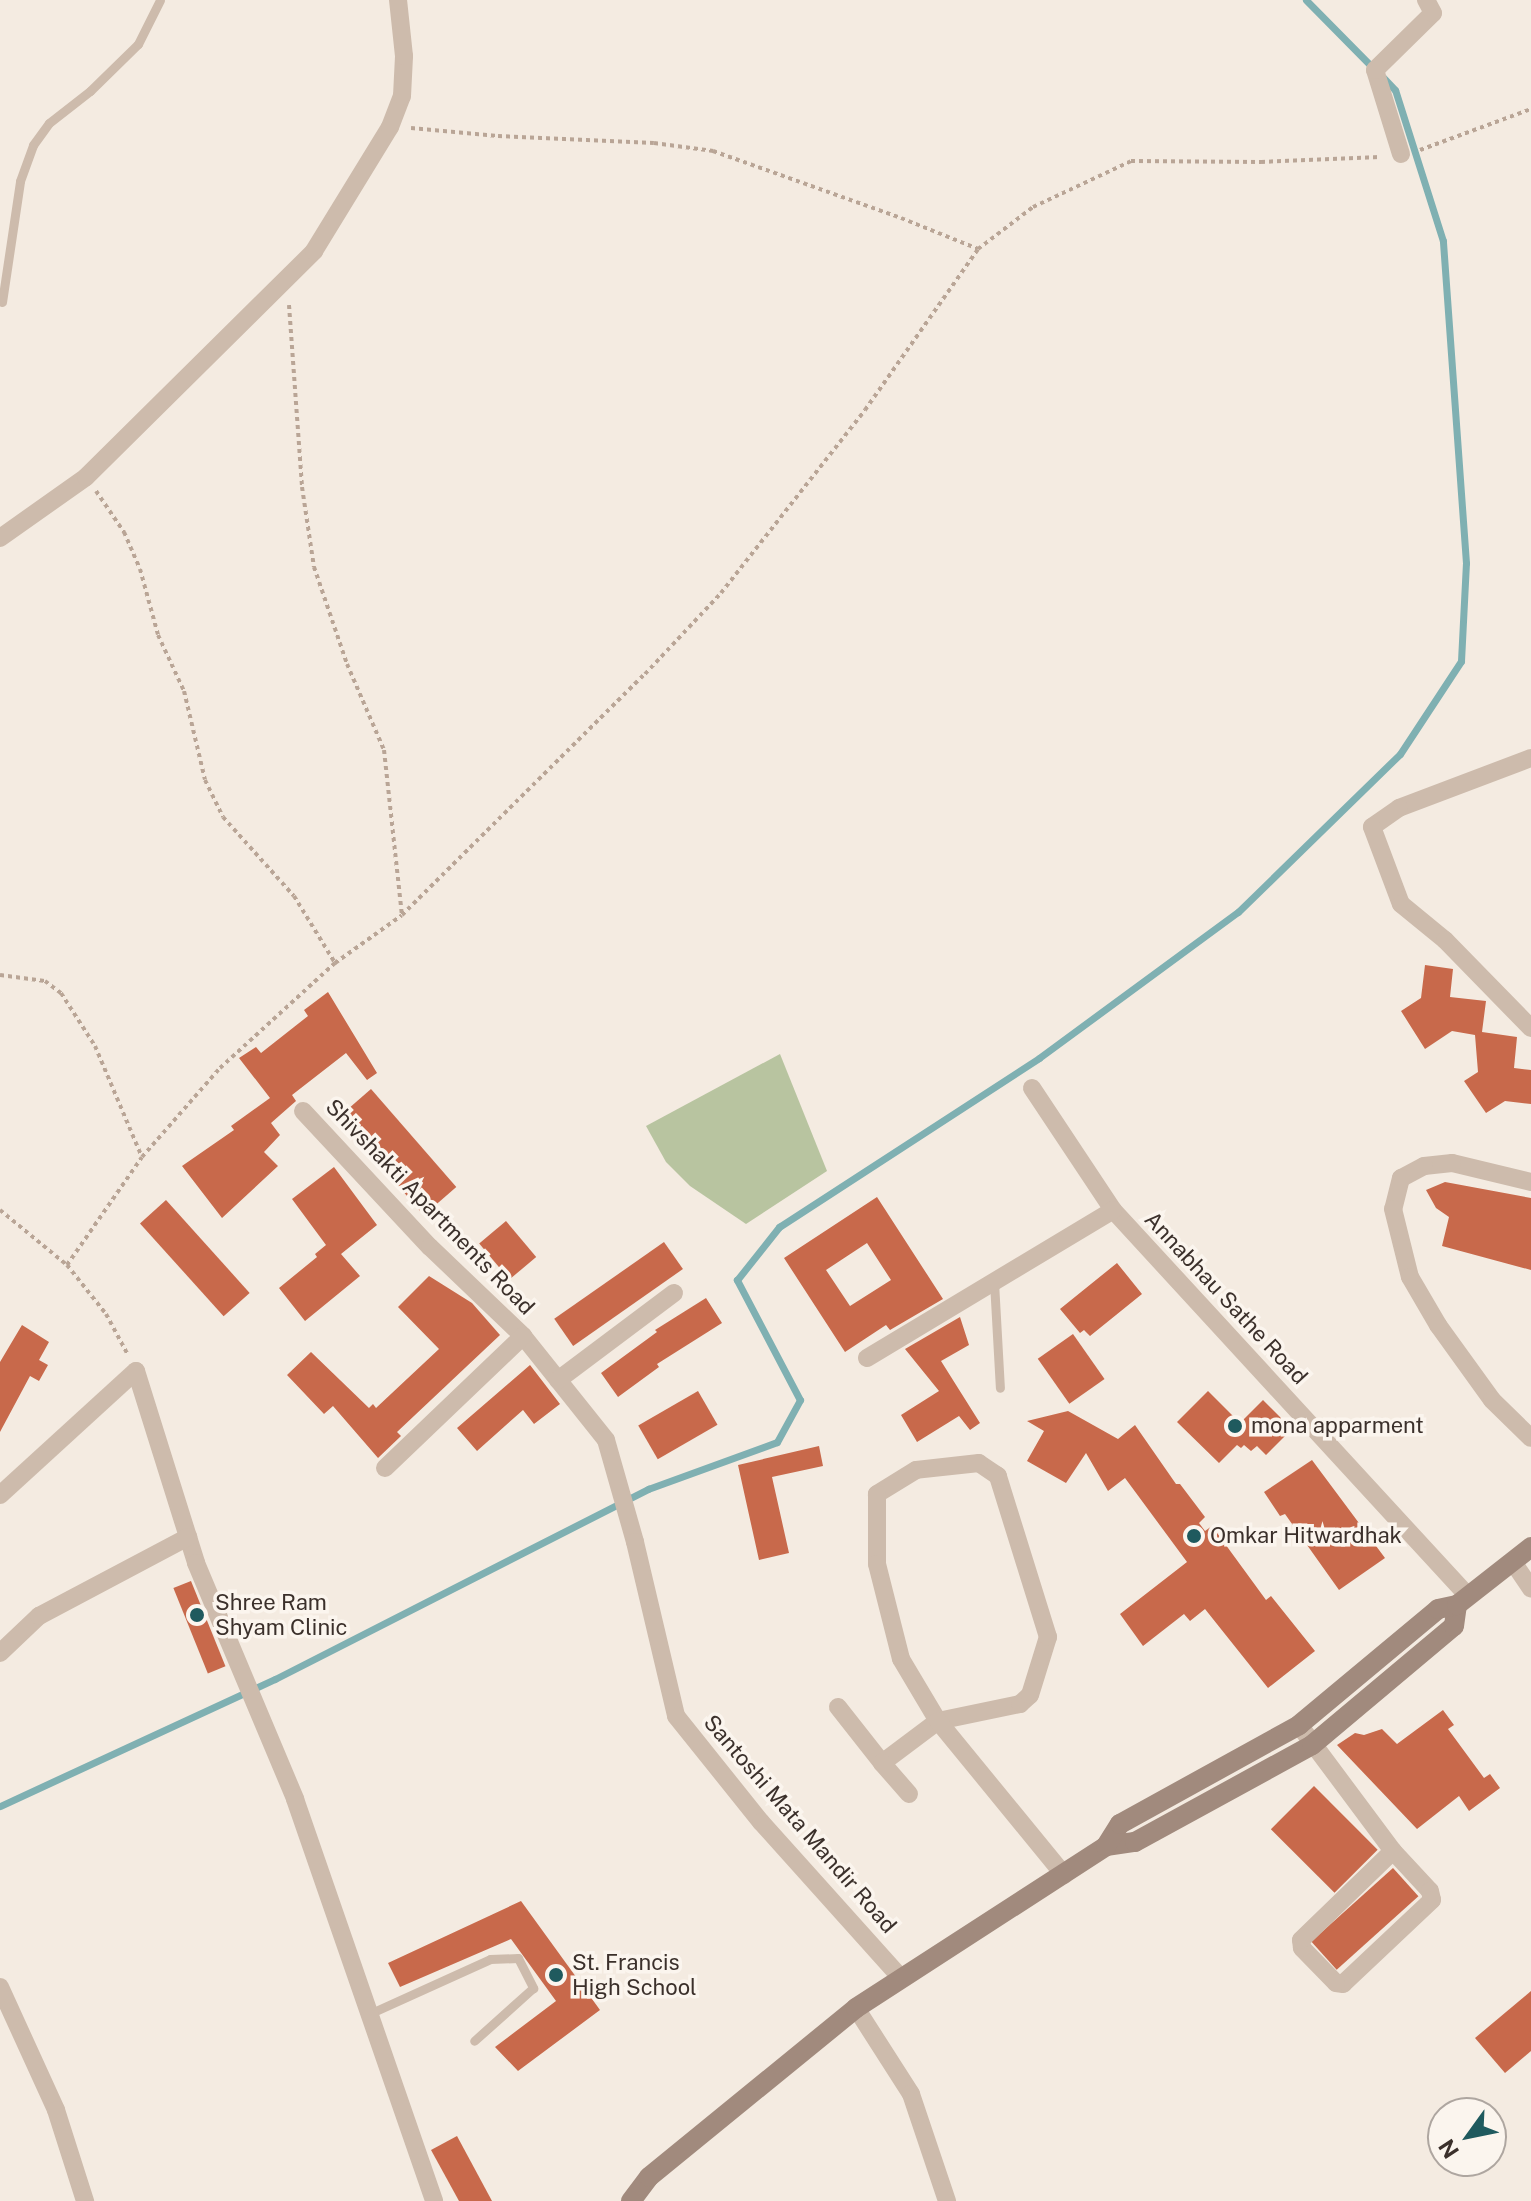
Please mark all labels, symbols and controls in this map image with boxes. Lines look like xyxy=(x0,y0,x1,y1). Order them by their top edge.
street label: Shivshakti Apartments Road xyxy=(320,1094,540,1320)
street label: Annabhau Sathe Road xyxy=(1139,1206,1313,1390)
place label: mona apparment xyxy=(1251,1413,1424,1439)
marker: mona apparment xyxy=(1226,1417,1244,1435)
place label: Omkar Hitwardhak xyxy=(1210,1523,1402,1549)
marker: Omkar Hitwardhak xyxy=(1185,1527,1203,1545)
place label: Shree Ram Shyam Clinic xyxy=(215,1589,347,1640)
marker: Shree Ram Shyam Clinic xyxy=(186,1604,208,1626)
street label: Santoshi Mata Mandir Road xyxy=(698,1709,902,1939)
place label: St. Francis High School xyxy=(572,1949,697,2000)
marker: St. Francis High School xyxy=(547,1966,565,1984)
north arrow xyxy=(1427,2097,1507,2177)
text: N xyxy=(1433,2135,1464,2163)

